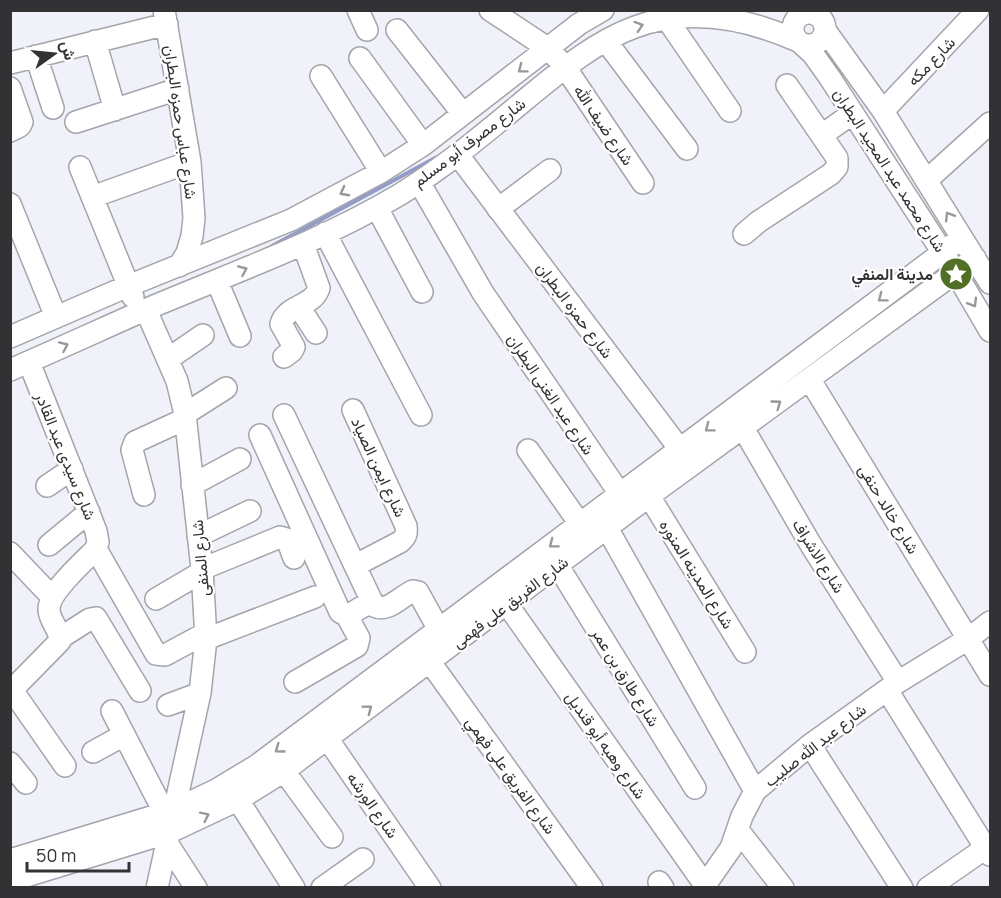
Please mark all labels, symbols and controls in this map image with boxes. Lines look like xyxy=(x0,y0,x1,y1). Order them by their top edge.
one-way arrow xyxy=(633,21,644,33)
north arrow xyxy=(24,24,84,84)
street label: شارع مكه xyxy=(902,32,961,91)
text: ش xyxy=(55,38,82,62)
street label: شارع عباس حمزه البطران xyxy=(158,44,203,201)
one-way arrow xyxy=(518,62,529,73)
street label: شارع ضيف الله xyxy=(568,80,639,170)
street label: شارع محمد عبد المجيد البطران xyxy=(828,84,951,257)
street label: شارع مصرف أبو مسلم xyxy=(408,92,530,192)
one-way arrow xyxy=(340,185,351,196)
one-way arrow xyxy=(944,212,956,222)
place icon: مدينة المنفي xyxy=(938,256,974,292)
street label: شارع حمزه البطران xyxy=(531,257,618,363)
place label: مدينة المنفي xyxy=(851,263,933,288)
one-way arrow xyxy=(237,265,248,277)
one-way arrow xyxy=(877,291,888,302)
one-way arrow xyxy=(966,296,978,307)
street label: شارع عبد الغنى البطران xyxy=(501,329,600,459)
one-way arrow xyxy=(58,342,69,354)
street label: شارع سيدى عبد القادر xyxy=(29,388,102,524)
one-way arrow xyxy=(770,400,781,411)
street label: شارع ايمن الصياد xyxy=(345,414,412,521)
one-way arrow xyxy=(704,420,715,431)
street label: شارع خالد حنفى xyxy=(853,460,924,558)
street label: شارع المدينه المنوره xyxy=(654,515,739,633)
street label: شارع الاشراف xyxy=(787,515,850,598)
street label: شارع المنفى xyxy=(186,519,215,597)
one-way arrow xyxy=(548,537,559,548)
street label: شارع الفريق على فهمى xyxy=(447,551,573,654)
street label: شارع طارق بن عمر xyxy=(586,623,665,731)
street label: شارع وهبه أبو قنديل xyxy=(560,687,651,804)
street label: شارع عبد الله صليب xyxy=(760,698,871,792)
one-way arrow xyxy=(361,705,372,716)
street label: شارع الفريق على فهمي xyxy=(458,712,561,840)
one-way arrow xyxy=(274,742,285,753)
street label: شارع الورشه xyxy=(341,768,404,843)
one-way arrow xyxy=(199,812,210,823)
scale bar xyxy=(27,835,129,873)
text: 50 m xyxy=(36,843,76,867)

